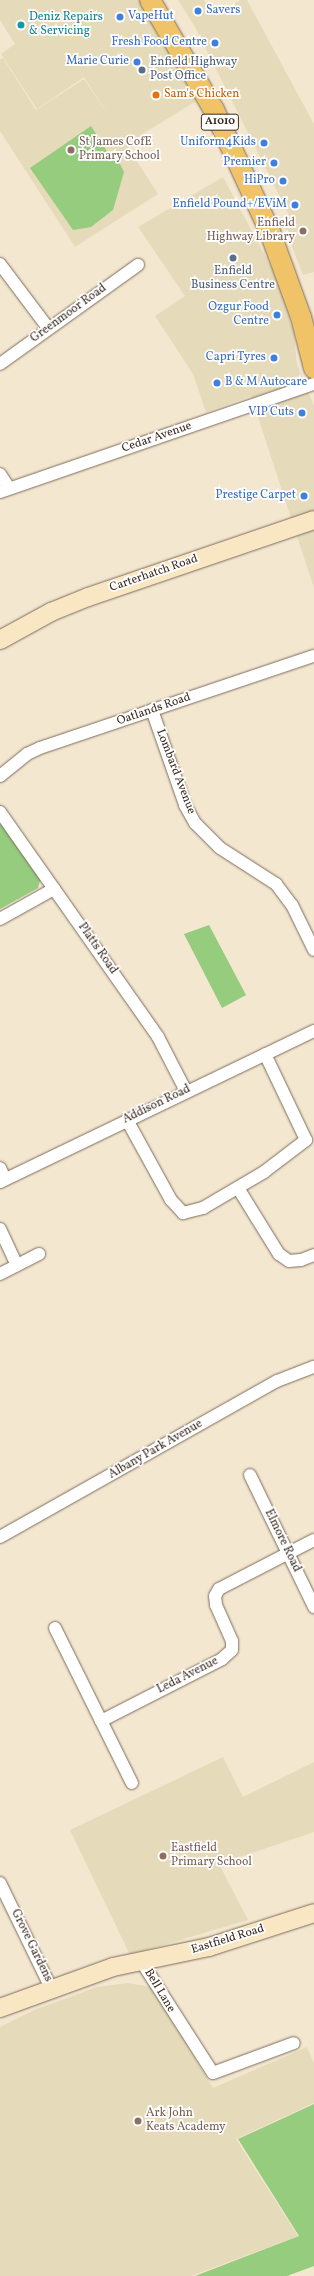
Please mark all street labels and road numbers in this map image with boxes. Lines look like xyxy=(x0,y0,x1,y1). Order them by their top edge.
road number: A1010 xyxy=(200,113,240,131)
street label: Greenmoor Road xyxy=(28,282,110,346)
street label: Cedar Avenue xyxy=(120,419,194,457)
street label: Carterhatch Road xyxy=(108,552,200,596)
street label: Oatlands Road xyxy=(115,691,193,729)
street label: Lombard Avenue xyxy=(152,728,198,816)
street label: Platts Road xyxy=(74,921,120,977)
street label: Addison Road xyxy=(121,1082,193,1128)
street label: Albany Park Avenue xyxy=(106,1417,206,1483)
street label: Elmore Road xyxy=(261,1507,303,1575)
street label: Leda Avenue xyxy=(155,1654,221,1698)
street label: Grove Gardens xyxy=(7,1907,55,1985)
street label: Eastfield Road xyxy=(190,1922,266,1958)
street label: Bell Lane xyxy=(140,1967,178,2015)

